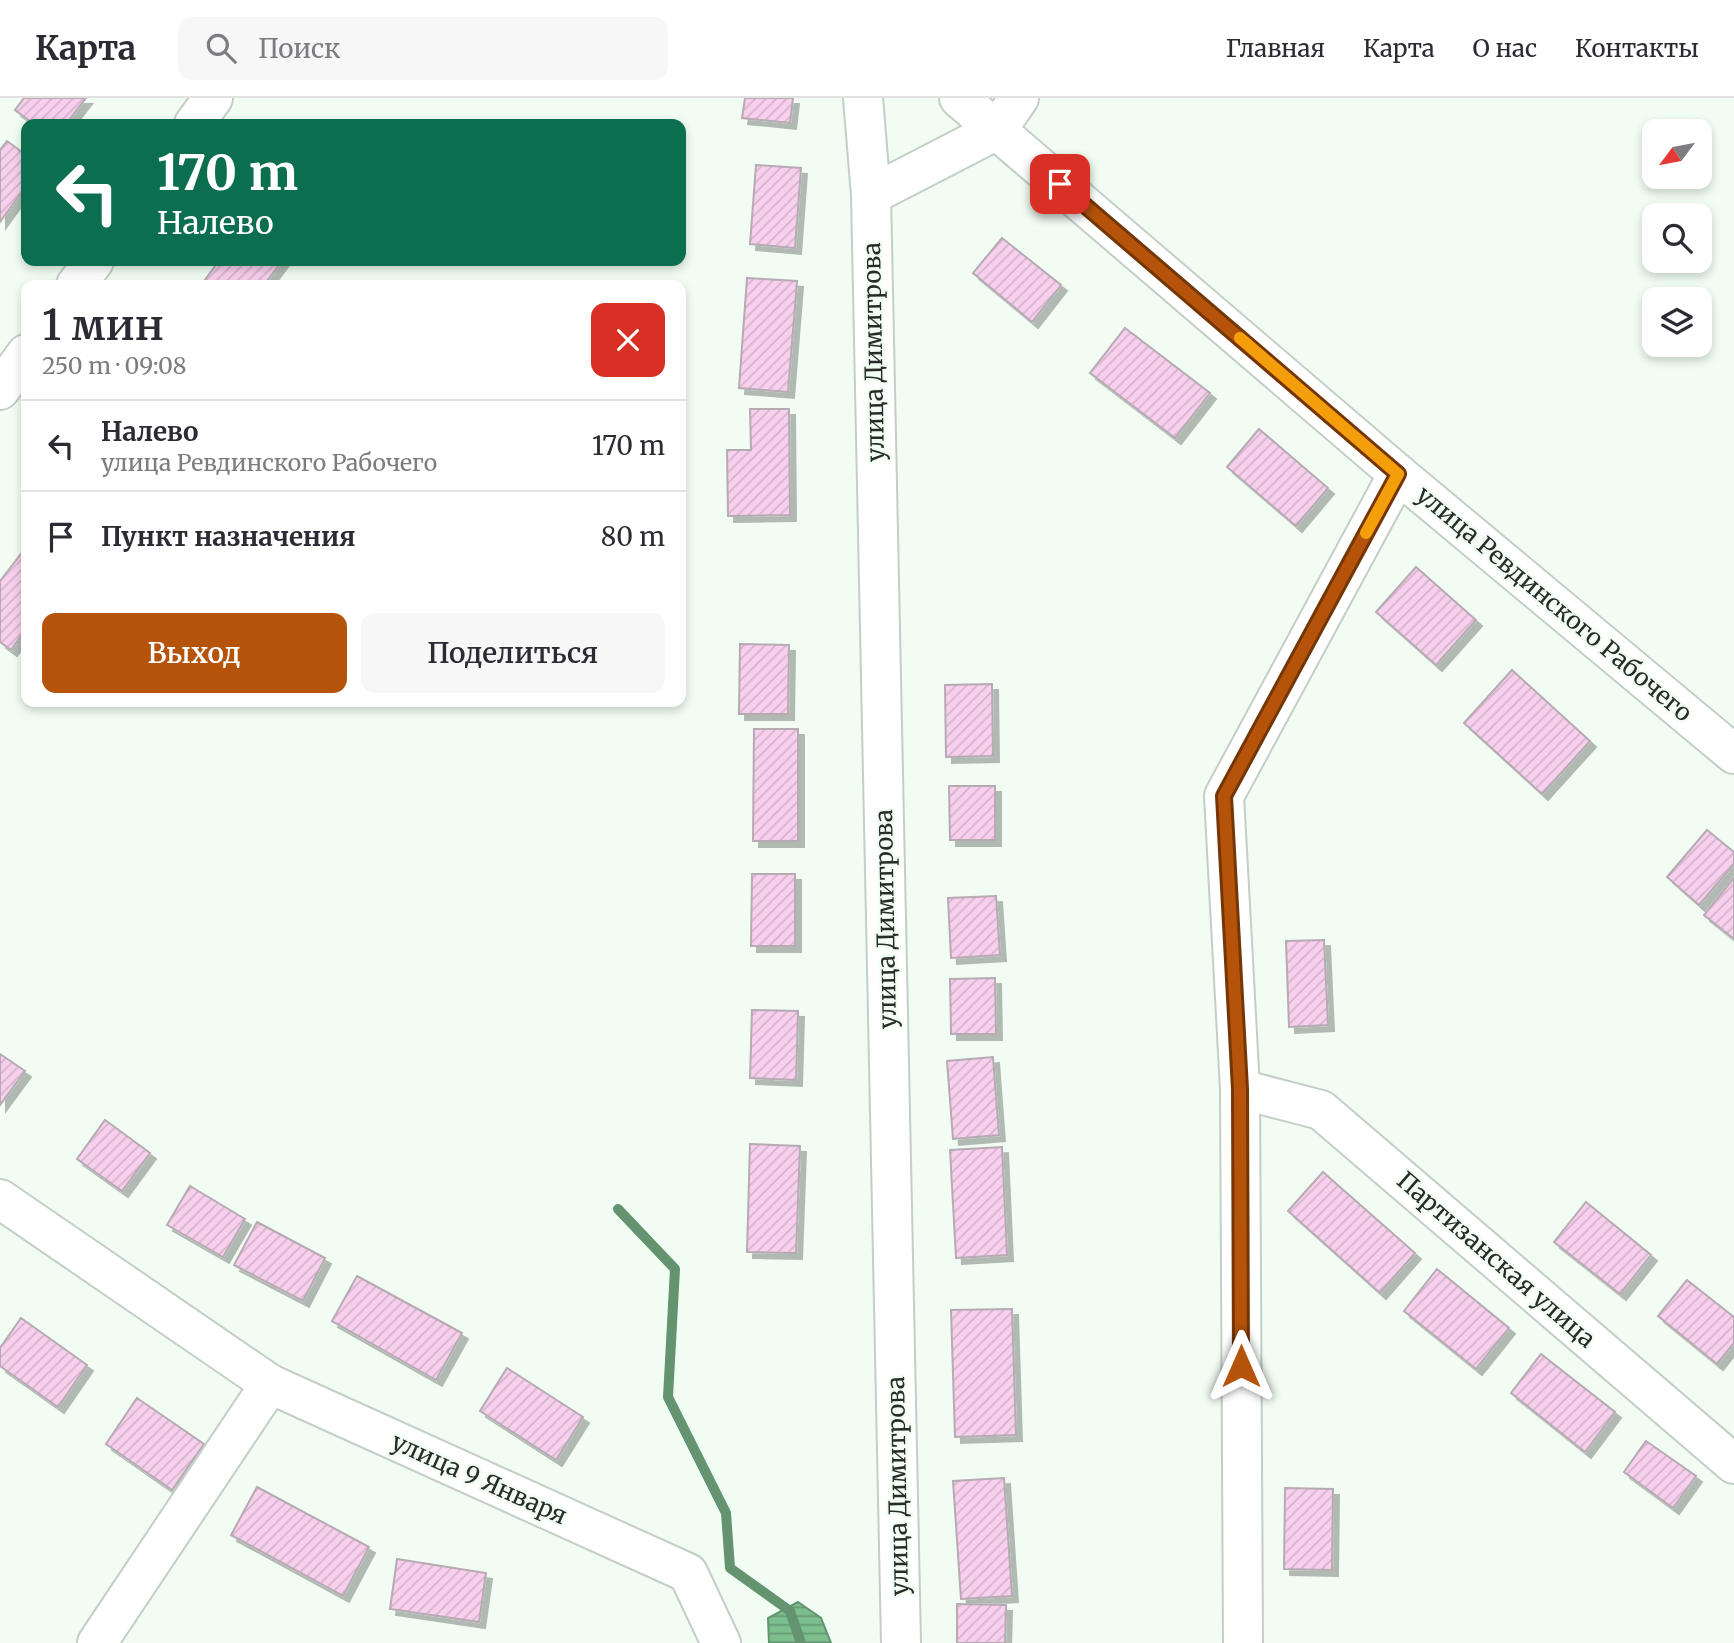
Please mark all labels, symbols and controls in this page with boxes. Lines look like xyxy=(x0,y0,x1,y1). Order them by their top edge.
search box xyxy=(178,17,668,80)
text: Карта xyxy=(35,28,136,69)
icon: search xyxy=(202,29,240,67)
text: Поиск xyxy=(258,32,341,65)
text: Главная xyxy=(1226,33,1325,64)
text: Карта xyxy=(1363,33,1435,64)
text: О нас xyxy=(1473,33,1537,64)
text: Контакты xyxy=(1575,33,1699,64)
north arrow xyxy=(1642,119,1712,189)
map controls xyxy=(1642,119,1712,357)
text: 170 m xyxy=(157,142,298,203)
icon: left xyxy=(42,147,133,238)
pin xyxy=(1030,154,1090,214)
icon: arrive xyxy=(1041,165,1079,203)
text: Налево xyxy=(157,203,274,243)
button: search xyxy=(1642,203,1712,273)
street label: улица Димитрова xyxy=(856,242,891,462)
button: layers xyxy=(1642,287,1712,357)
text: 1 мин xyxy=(42,299,164,351)
button: close xyxy=(591,303,665,377)
text: 250 m · 09:08 xyxy=(42,351,187,380)
text: Налево xyxy=(101,415,199,448)
icon: left xyxy=(42,427,80,465)
text: 170 m xyxy=(592,429,665,462)
text: улица Ревдинского Рабочего xyxy=(101,448,437,477)
street label: улица Ревдинского Рабочего xyxy=(1410,479,1699,728)
icon: arrive xyxy=(42,518,80,556)
text: Пункт назначения xyxy=(101,520,355,553)
text: 80 m xyxy=(601,520,665,553)
button: Выход xyxy=(42,613,347,693)
button: Поделиться xyxy=(361,613,665,693)
street label: улица Димитрова xyxy=(868,809,903,1029)
street label: Партизанская улица xyxy=(1391,1165,1602,1354)
position arrow xyxy=(1204,1329,1278,1403)
street label: улица Димитрова xyxy=(880,1376,915,1596)
street label: улица 9 Января xyxy=(387,1426,572,1531)

